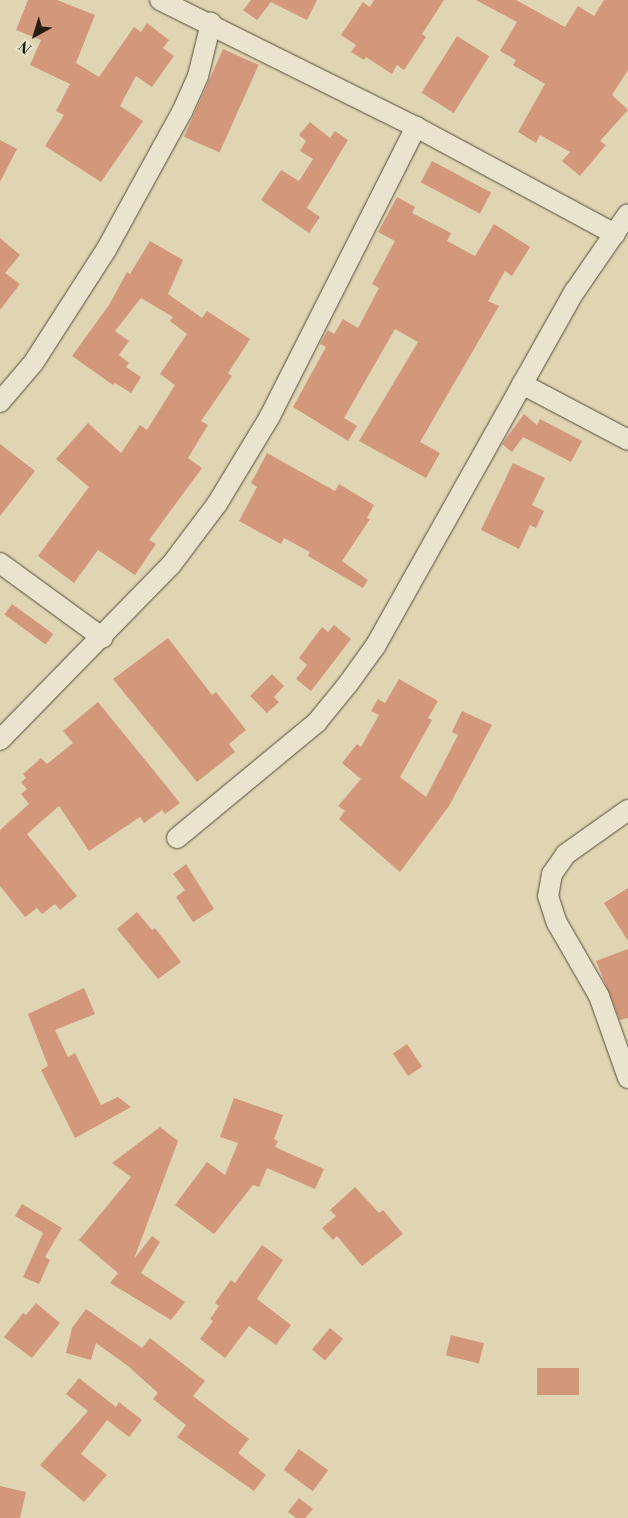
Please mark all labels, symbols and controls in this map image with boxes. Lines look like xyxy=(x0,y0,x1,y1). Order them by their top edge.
north arrow xyxy=(10,10,60,60)
text: N xyxy=(16,36,36,57)

